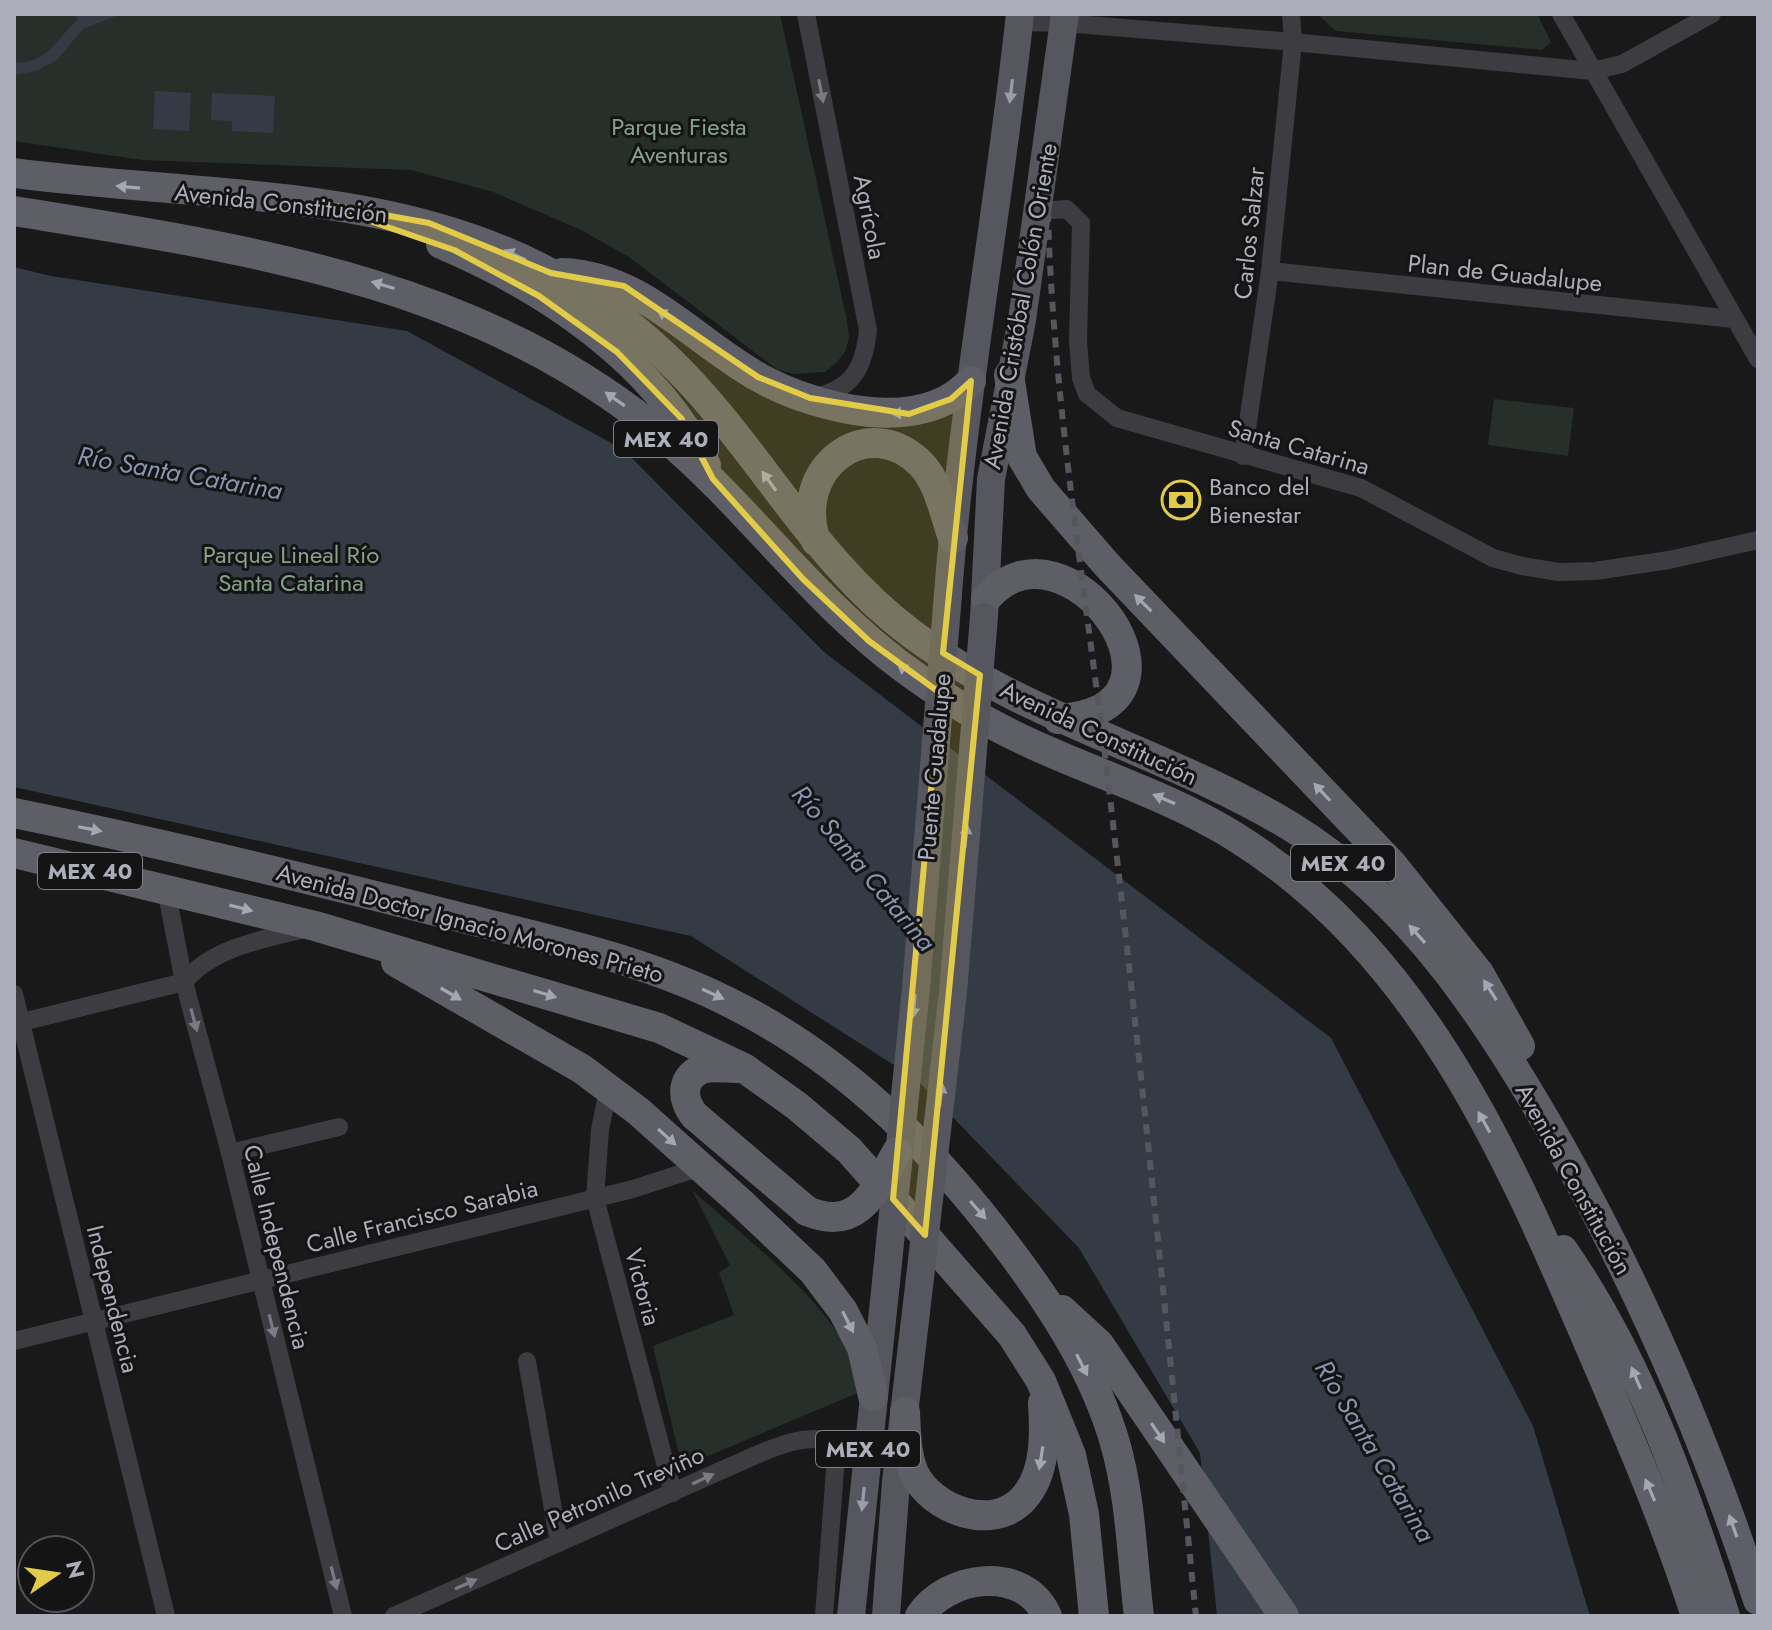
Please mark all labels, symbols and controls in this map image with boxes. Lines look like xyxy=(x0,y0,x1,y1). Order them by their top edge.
one-way arrow xyxy=(816,78,828,103)
one-way arrow xyxy=(1004,79,1017,104)
park label: Parque Fiesta Aventuras xyxy=(611,109,747,172)
street label: Avenida Cristóbal Colón Oriente xyxy=(974,140,1066,472)
street label: Carlos Salzar xyxy=(1225,164,1273,301)
street label: Agrícola xyxy=(845,172,895,262)
street label: Avenida Constitución xyxy=(173,174,389,232)
one-way arrow xyxy=(115,180,140,193)
street label: Plan de Guadalupe xyxy=(1406,245,1604,301)
one-way arrow xyxy=(504,248,527,262)
one-way arrow xyxy=(370,278,394,291)
one-way arrow xyxy=(657,309,678,324)
one-way arrow xyxy=(604,391,626,407)
one-way arrow xyxy=(890,407,915,420)
street label: Santa Catarina xyxy=(1224,410,1374,484)
road number: MEX 40 xyxy=(614,421,718,457)
water label: Río Santa Catarina xyxy=(75,436,286,510)
place label: Banco del Bienestar xyxy=(1209,469,1310,532)
one-way arrow xyxy=(761,470,777,492)
bank icon: Banco del Bienestar xyxy=(1160,479,1202,521)
park label: Parque Lineal Río Santa Catarina xyxy=(203,537,379,600)
one-way arrow xyxy=(1134,594,1153,613)
one-way arrow xyxy=(897,663,918,679)
street label: Puente Guadalupe xyxy=(908,672,960,862)
street label: Avenida Constitución xyxy=(995,672,1203,794)
water label: Río Santa Catarina xyxy=(783,777,945,960)
one-way arrow xyxy=(1313,783,1331,802)
one-way arrow xyxy=(1152,793,1176,806)
one-way arrow xyxy=(78,823,103,836)
one-way arrow xyxy=(960,824,973,849)
road number: MEX 40 xyxy=(1291,845,1395,881)
road number: MEX 40 xyxy=(38,853,142,889)
street label: Avenida Doctor Ignacio Morones Prieto xyxy=(273,854,667,992)
one-way arrow xyxy=(229,902,254,914)
one-way arrow xyxy=(1408,925,1426,944)
one-way arrow xyxy=(1483,979,1497,1001)
one-way arrow xyxy=(440,987,462,1001)
one-way arrow xyxy=(702,987,725,1001)
one-way arrow xyxy=(534,988,558,1001)
one-way arrow xyxy=(907,994,920,1019)
one-way arrow xyxy=(188,1007,200,1032)
street label: Avenida Constitución xyxy=(1507,1077,1641,1281)
one-way arrow xyxy=(935,1082,948,1107)
one-way arrow xyxy=(1477,1111,1490,1134)
one-way arrow xyxy=(657,1128,677,1145)
street label: Calle Independencia xyxy=(235,1141,319,1353)
street label: Calle Francisco Sarabia xyxy=(303,1170,541,1262)
one-way arrow xyxy=(968,1200,986,1219)
street label: Independencia xyxy=(78,1221,148,1377)
street label: Victoria xyxy=(616,1245,670,1329)
one-way arrow xyxy=(842,1310,855,1333)
one-way arrow xyxy=(266,1313,278,1338)
one-way arrow xyxy=(1075,1353,1088,1376)
water label: Río Santa Catarina xyxy=(1305,1353,1445,1550)
one-way arrow xyxy=(1630,1366,1643,1390)
one-way arrow xyxy=(1150,1422,1165,1443)
road number: MEX 40 xyxy=(816,1431,920,1467)
street label: Calle Petronilo Treviño xyxy=(488,1437,710,1561)
one-way arrow xyxy=(1034,1446,1047,1471)
one-way arrow xyxy=(692,1472,715,1486)
one-way arrow xyxy=(1644,1478,1657,1502)
one-way arrow xyxy=(856,1487,869,1512)
one-way arrow xyxy=(1727,1514,1739,1538)
north arrow xyxy=(16,1534,96,1614)
text: N xyxy=(58,1557,93,1582)
one-way arrow xyxy=(328,1566,340,1591)
one-way arrow xyxy=(454,1578,477,1591)

